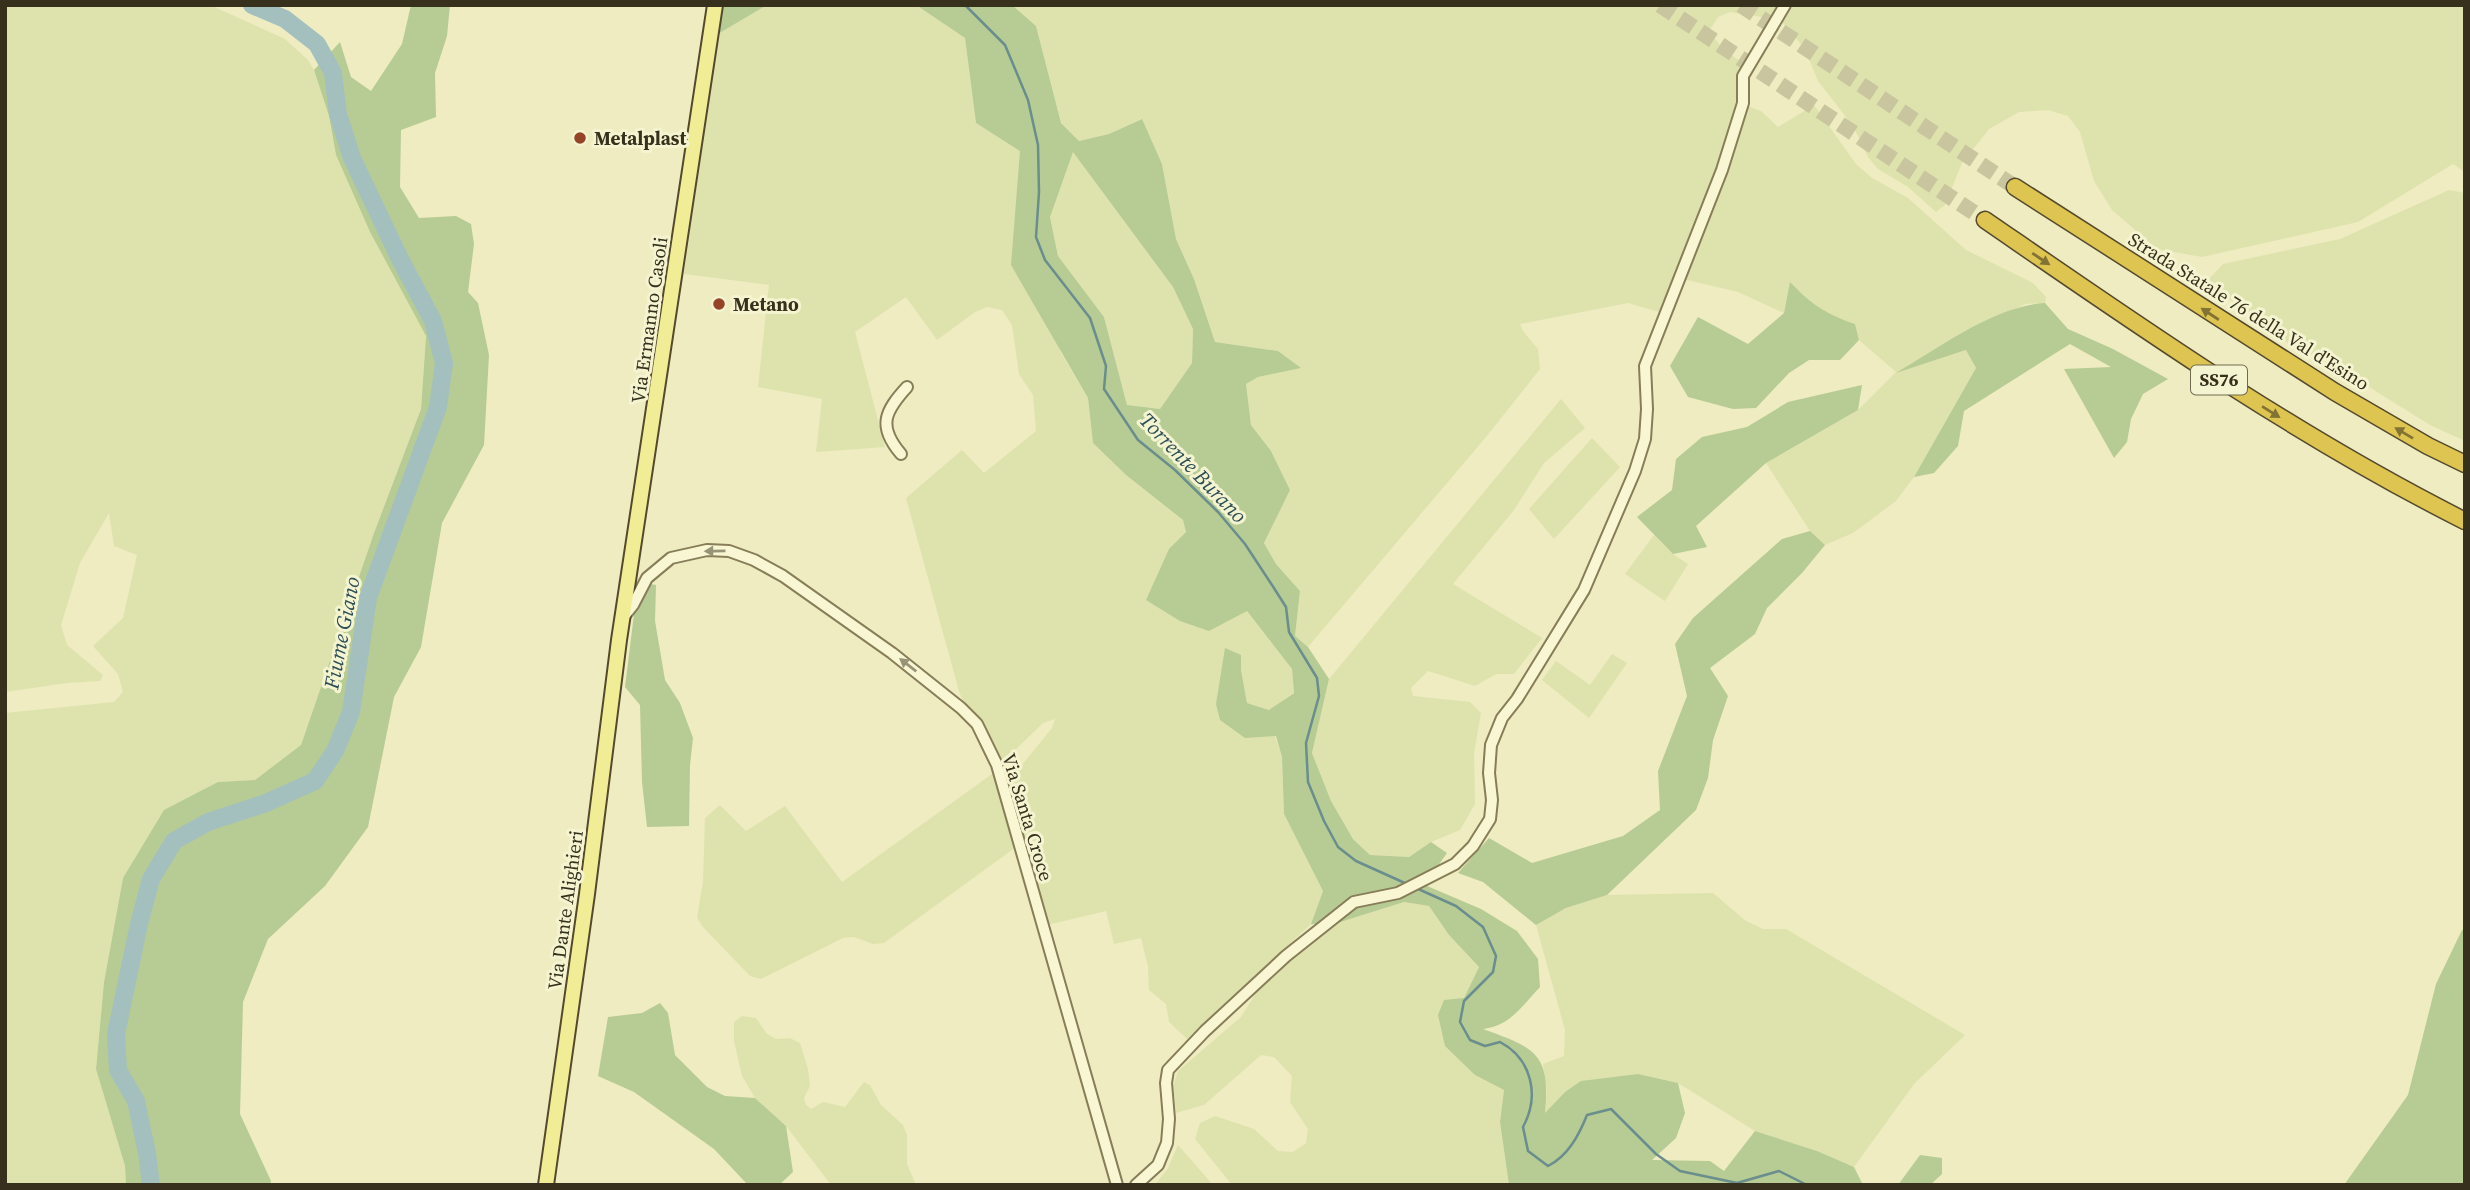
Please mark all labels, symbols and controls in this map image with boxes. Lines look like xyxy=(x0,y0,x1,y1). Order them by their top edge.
place label: Metalplast xyxy=(594,125,686,151)
marker: Metalplast xyxy=(572,130,588,146)
street label: Strada Statale 76 della Val d'Esino xyxy=(2124,226,2374,396)
street label: Via Ermanno Casoli xyxy=(624,235,674,405)
one-way arrow xyxy=(2031,252,2051,265)
place label: Metano xyxy=(733,291,799,317)
marker: Metano xyxy=(711,296,727,312)
one-way arrow xyxy=(2201,307,2220,320)
road number: SS76 xyxy=(2191,366,2247,394)
water label: Torrente Burano xyxy=(1133,406,1254,529)
one-way arrow xyxy=(2262,406,2281,419)
one-way arrow xyxy=(2395,426,2414,439)
one-way arrow xyxy=(703,545,725,557)
water label: Fiume Giano xyxy=(316,574,367,693)
one-way arrow xyxy=(899,658,917,673)
street label: Via Santa Croce xyxy=(996,750,1060,884)
street label: Via Dante Alighieri xyxy=(541,828,589,991)

